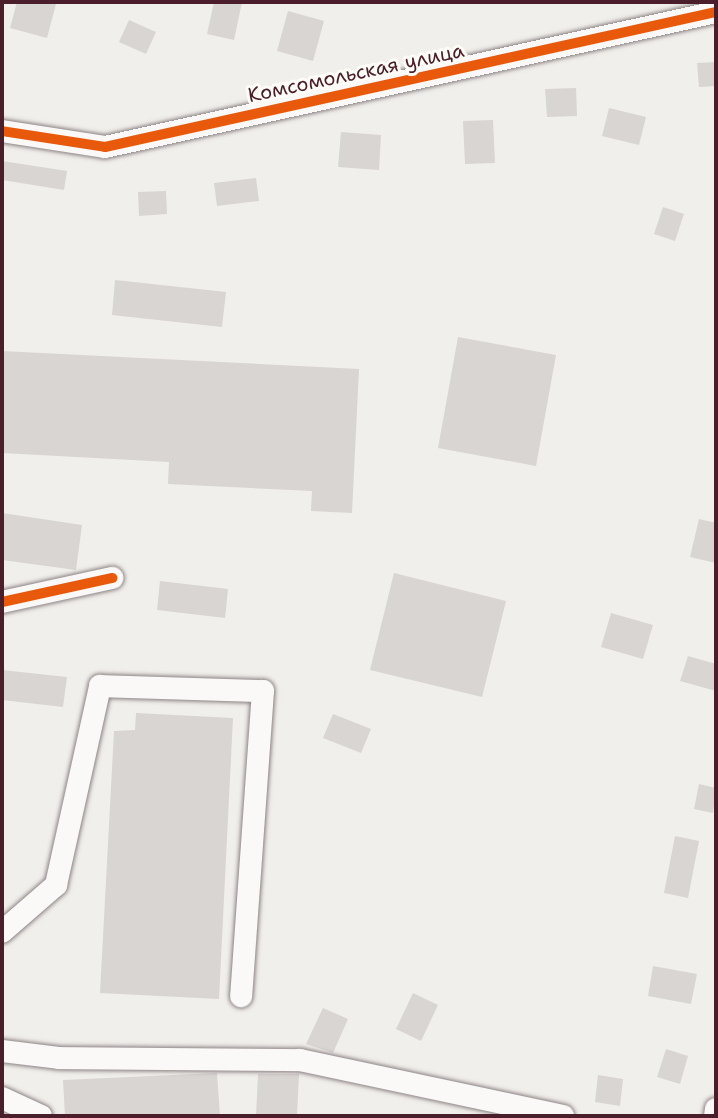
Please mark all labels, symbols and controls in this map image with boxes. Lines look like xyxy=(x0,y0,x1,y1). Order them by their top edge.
street label: Комсомольская улица xyxy=(246,38,466,108)

